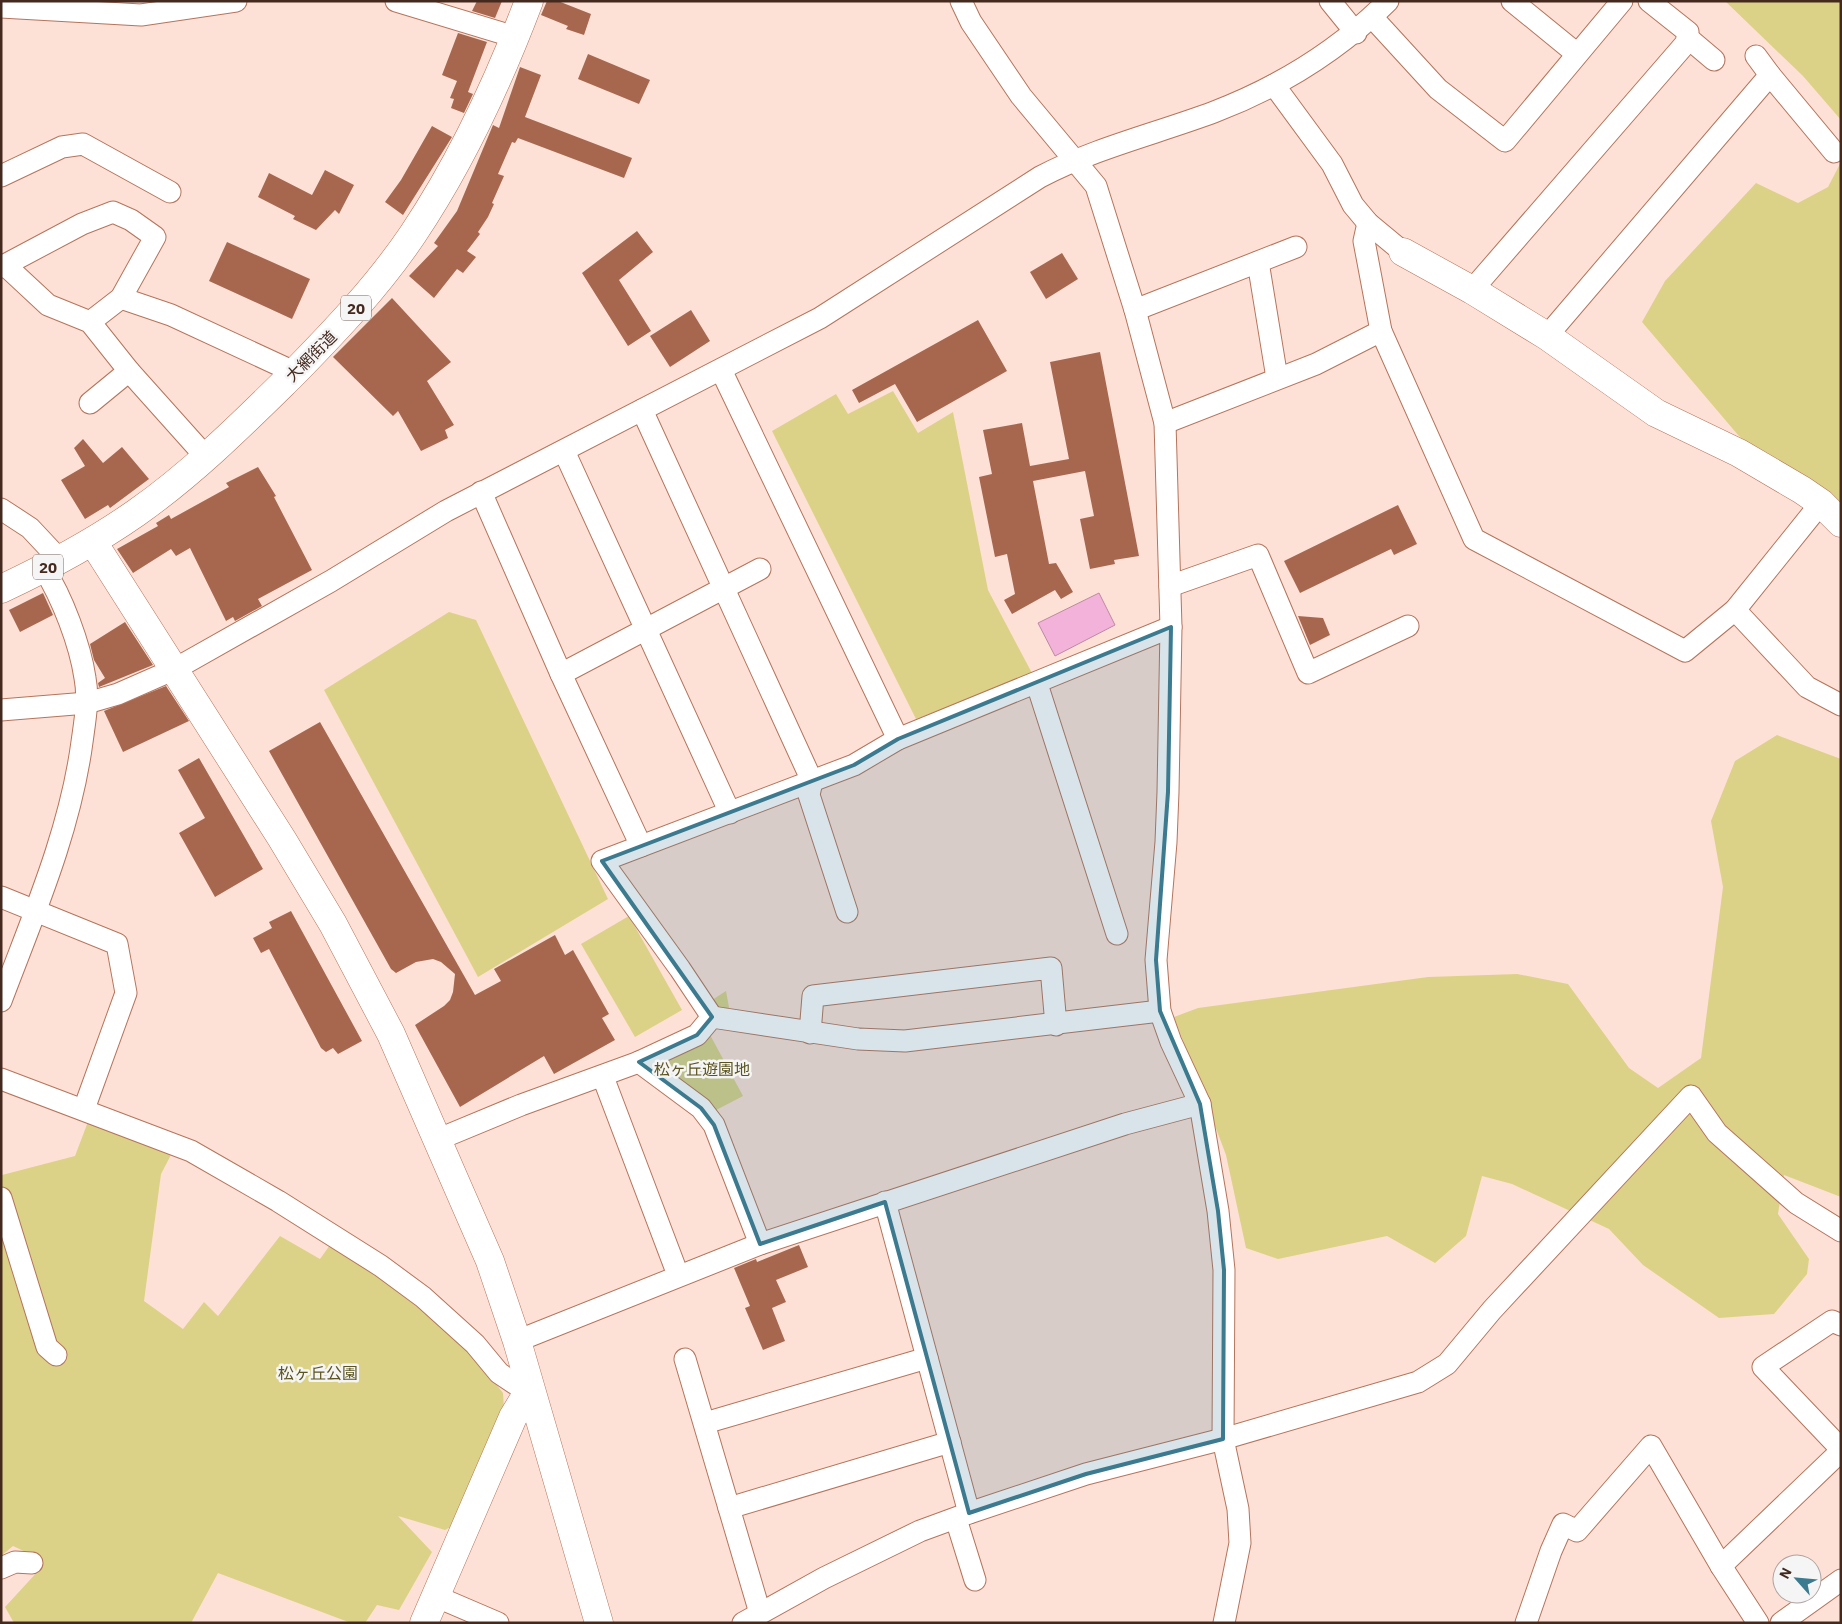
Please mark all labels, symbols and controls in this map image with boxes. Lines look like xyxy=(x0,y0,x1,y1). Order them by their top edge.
road number: 20 xyxy=(341,296,371,320)
street label: 大網街道 xyxy=(281,326,341,386)
road number: 20 xyxy=(33,554,63,580)
park label: 松ヶ丘遊園地 xyxy=(654,1059,750,1079)
park label: 松ヶ丘公園 xyxy=(278,1363,358,1383)
north arrow xyxy=(1772,1554,1822,1604)
text: N xyxy=(1775,1564,1796,1582)

